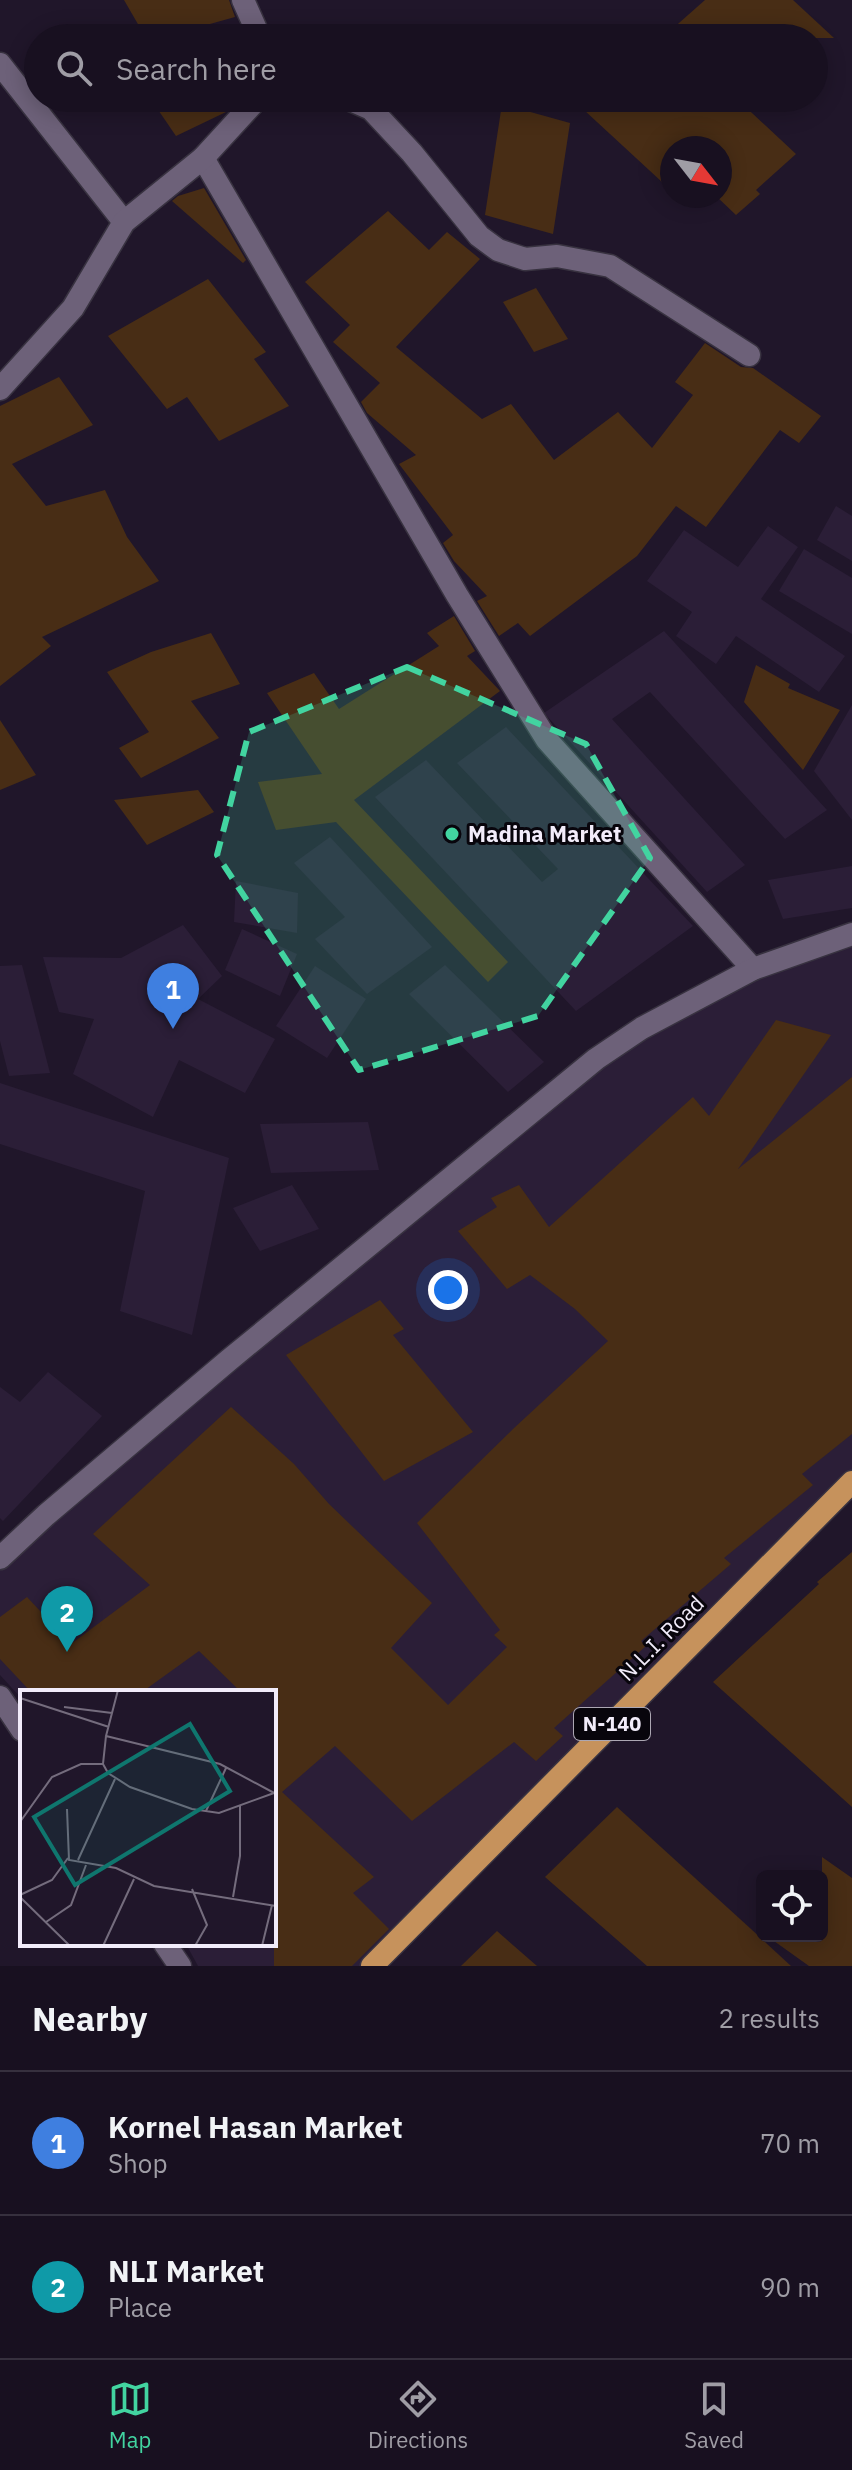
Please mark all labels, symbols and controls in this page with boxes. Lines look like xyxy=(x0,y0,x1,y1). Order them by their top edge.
search box xyxy=(24,24,828,112)
icon: search xyxy=(52,46,96,90)
text: Search here xyxy=(116,49,277,88)
north arrow xyxy=(660,136,732,208)
place label: Madina Market xyxy=(468,819,621,848)
marker: Madina Market xyxy=(443,825,461,843)
pin: 1 xyxy=(147,963,199,1029)
your location xyxy=(428,1270,468,1310)
pin: 2 xyxy=(41,1586,93,1652)
street label: N.L.I. Road xyxy=(612,1589,710,1687)
inset map xyxy=(20,1690,276,1946)
road number: N-140 xyxy=(574,1708,650,1740)
map controls xyxy=(756,1870,828,1942)
button: locate xyxy=(756,1870,828,1942)
text: Nearby xyxy=(32,1996,147,2040)
text: 2 results xyxy=(718,2001,820,2035)
text: Kornel Hasan Market xyxy=(108,2107,403,2146)
text: 1 xyxy=(50,2126,66,2160)
text: 70 m xyxy=(760,2126,820,2160)
text: Shop xyxy=(108,2146,168,2180)
text: NLI Market xyxy=(108,2251,264,2290)
text: 2 xyxy=(50,2270,66,2304)
text: 90 m xyxy=(760,2270,820,2304)
text: Place xyxy=(108,2290,172,2324)
tab: Map xyxy=(108,2377,152,2454)
tab: Directions xyxy=(368,2377,468,2454)
tab: Saved xyxy=(684,2377,744,2454)

